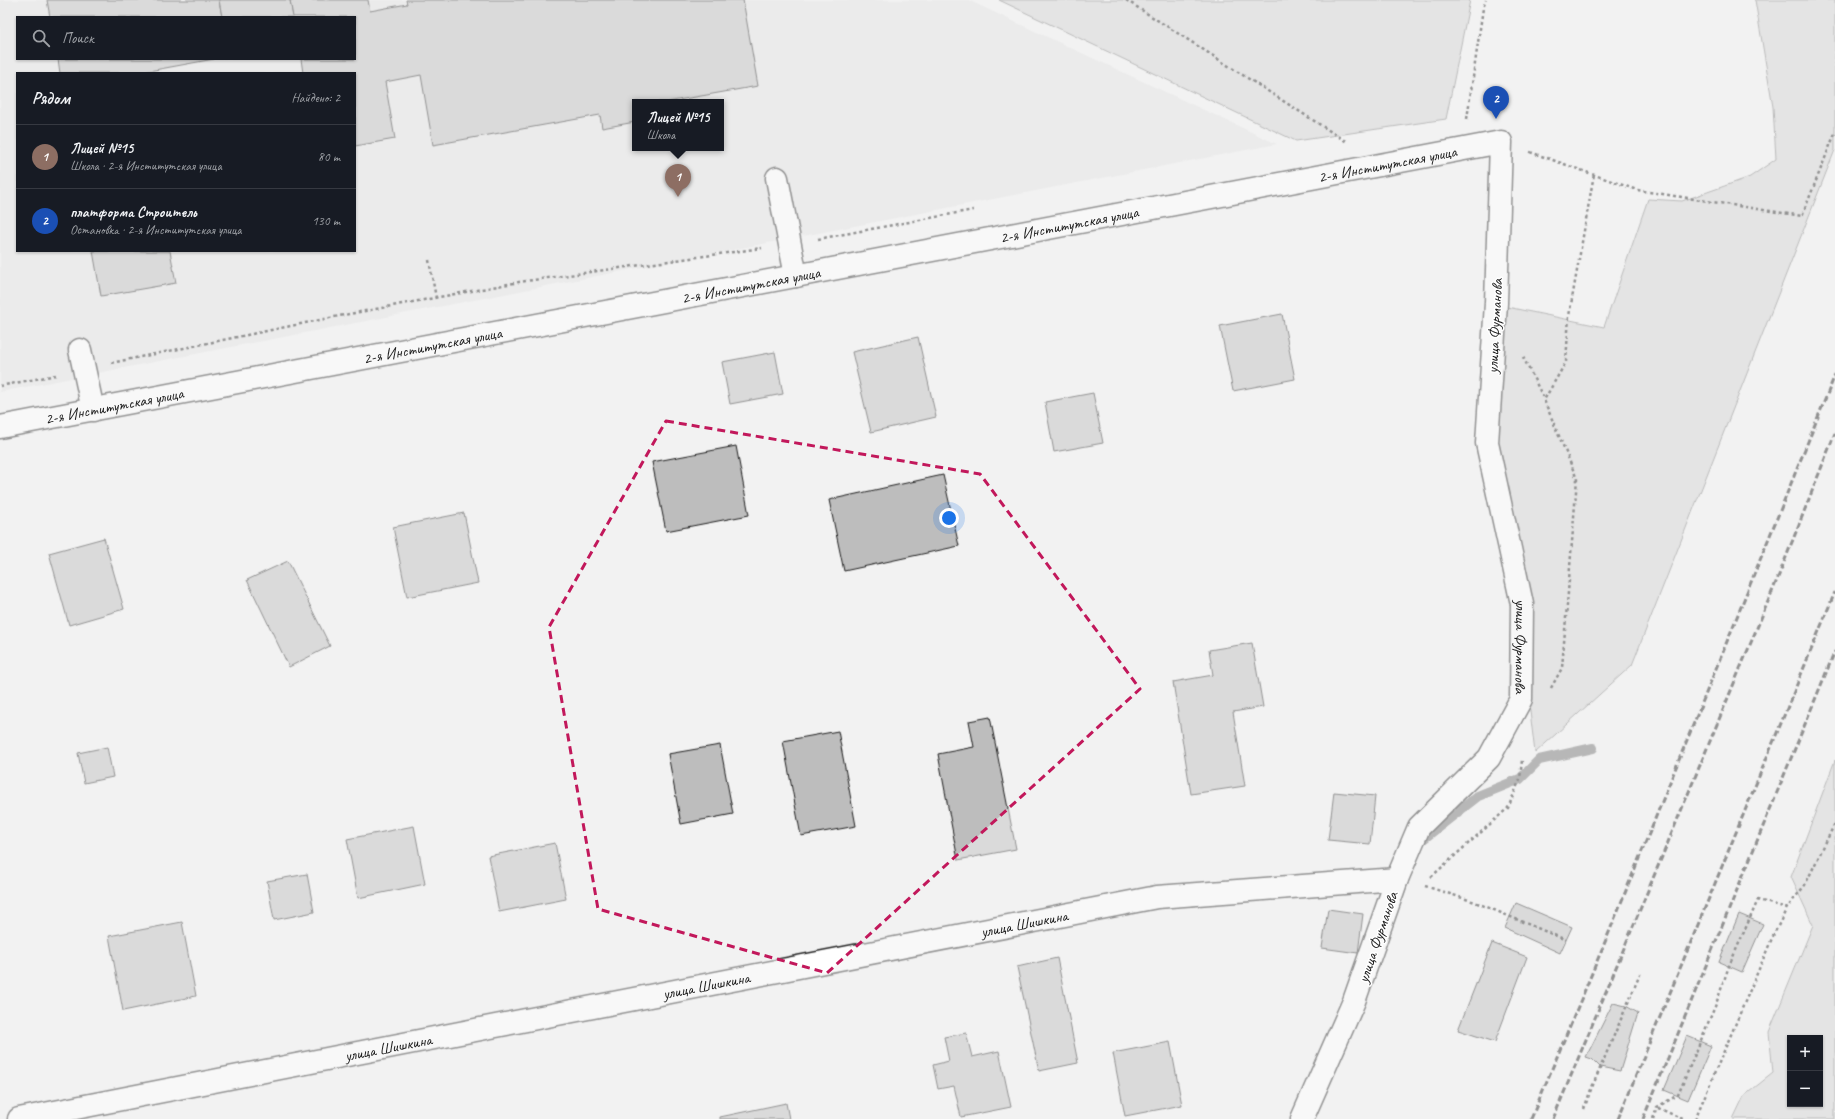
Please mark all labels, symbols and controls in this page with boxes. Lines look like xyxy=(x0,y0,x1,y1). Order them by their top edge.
search box xyxy=(16,16,356,60)
icon: search xyxy=(30,27,52,49)
text: Поиск xyxy=(62,29,94,48)
pin: 2 xyxy=(1483,86,1509,119)
text: Рядом xyxy=(32,88,70,109)
text: Найдено: 2 xyxy=(292,90,340,106)
popup xyxy=(632,99,724,151)
text: Лицей №15 xyxy=(646,108,710,127)
text: Школа xyxy=(646,127,675,143)
text: Лицей №15 xyxy=(70,139,133,158)
street label: 2-я Институтская улица xyxy=(1316,141,1460,188)
text: 1 xyxy=(42,149,48,165)
text: 80 m xyxy=(318,149,340,165)
text: Школа · 2-я Институтская улица xyxy=(70,158,222,174)
pin: 1 xyxy=(665,164,691,197)
street label: 2-я Институтская улица xyxy=(998,202,1142,248)
text: платформа Строитель xyxy=(70,203,197,222)
text: 2 xyxy=(42,213,48,229)
text: 130 m xyxy=(312,213,340,229)
text: Остановка · 2-я Институтская улица xyxy=(70,222,242,238)
street label: 2-я Институтская улица xyxy=(680,262,823,308)
street label: улица Фурманова xyxy=(1482,277,1508,375)
street label: 2-я Институтская улица xyxy=(361,323,505,369)
street label: 2-я Институтская улица xyxy=(43,383,187,429)
your location xyxy=(939,508,959,528)
street label: улица Фурманова xyxy=(1510,596,1531,695)
street label: улица Фурманова xyxy=(1353,888,1403,986)
street label: улица Шишкина xyxy=(978,905,1071,942)
street label: улица Шишкина xyxy=(660,967,753,1004)
street label: улица Шишкина xyxy=(342,1029,435,1066)
map controls xyxy=(1787,1035,1823,1107)
button: + xyxy=(1787,1035,1823,1071)
button: − xyxy=(1787,1071,1823,1107)

